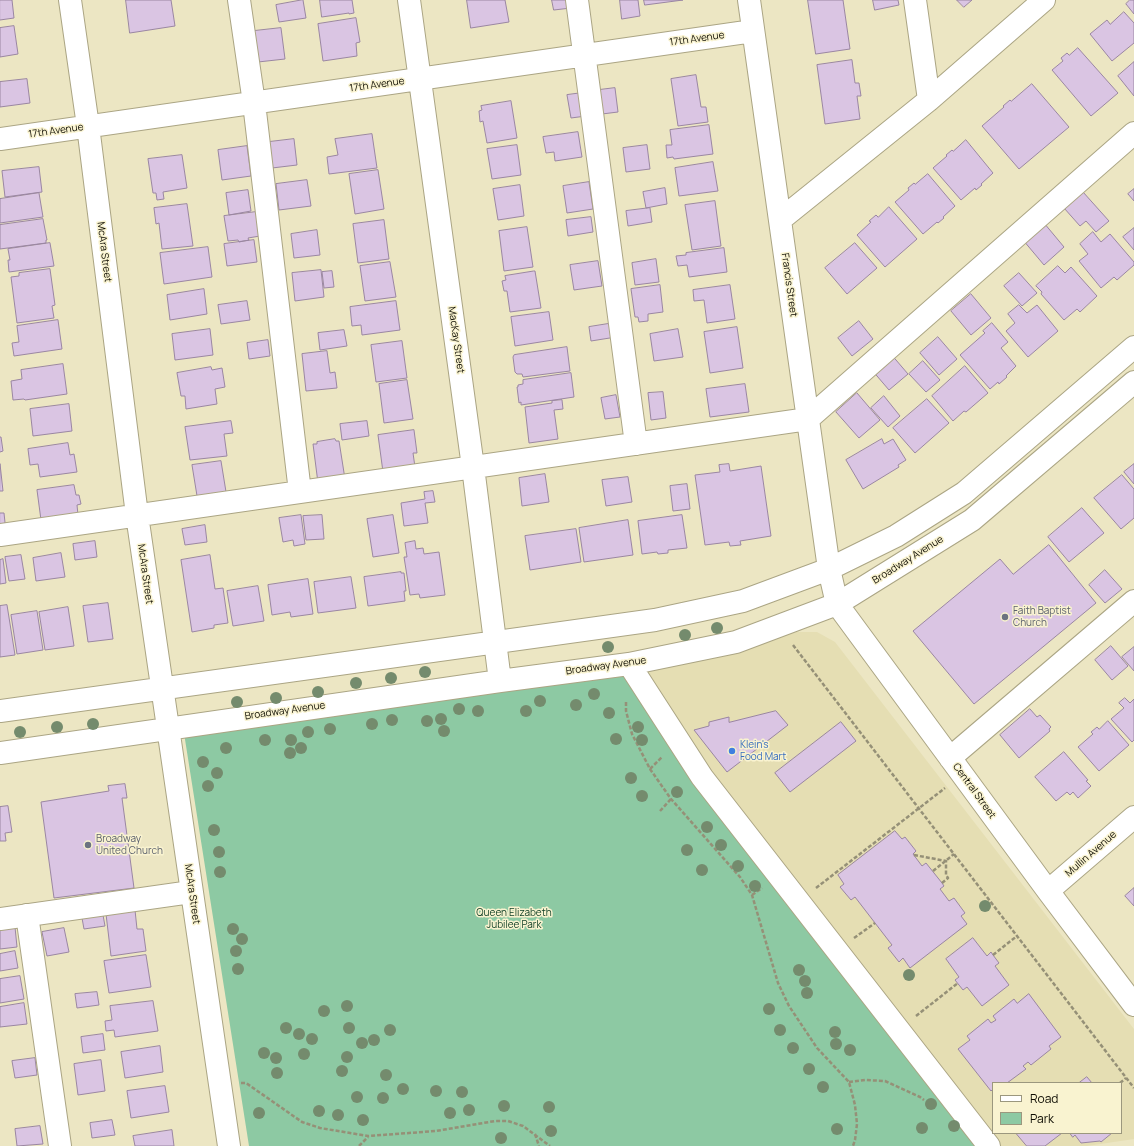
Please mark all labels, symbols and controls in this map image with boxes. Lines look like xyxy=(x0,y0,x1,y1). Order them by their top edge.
street label: 17th Avenue xyxy=(669,29,725,49)
street label: 17th Avenue xyxy=(349,75,405,95)
street label: 17th Avenue xyxy=(28,121,84,141)
street label: McAra Street xyxy=(94,221,114,283)
street label: Francis Street xyxy=(779,252,799,318)
street label: MacKay Street xyxy=(445,306,467,374)
street label: Broadway Avenue xyxy=(870,533,946,587)
street label: McAra Street xyxy=(135,543,155,605)
place label: Faith Baptist Church xyxy=(1013,605,1071,628)
marker: Faith Baptist Church xyxy=(1000,612,1010,622)
street label: Broadway Avenue xyxy=(565,654,647,678)
street label: Broadway Avenue xyxy=(244,699,326,723)
place label: Klein's Food Mart xyxy=(740,739,786,762)
marker: Klein's Food Mart xyxy=(727,746,737,756)
street label: Central Street xyxy=(950,761,998,821)
street label: Mullin Avenue xyxy=(1063,829,1119,879)
place label: Broadway United Church xyxy=(96,833,163,856)
marker: Broadway United Church xyxy=(83,840,93,850)
street label: McAra Street xyxy=(182,863,202,925)
park label: Queen Elizabeth Jubilee Park xyxy=(476,907,552,930)
legend xyxy=(992,1082,1122,1134)
text: Road xyxy=(1030,1090,1058,1107)
text: Park xyxy=(1030,1110,1054,1127)

